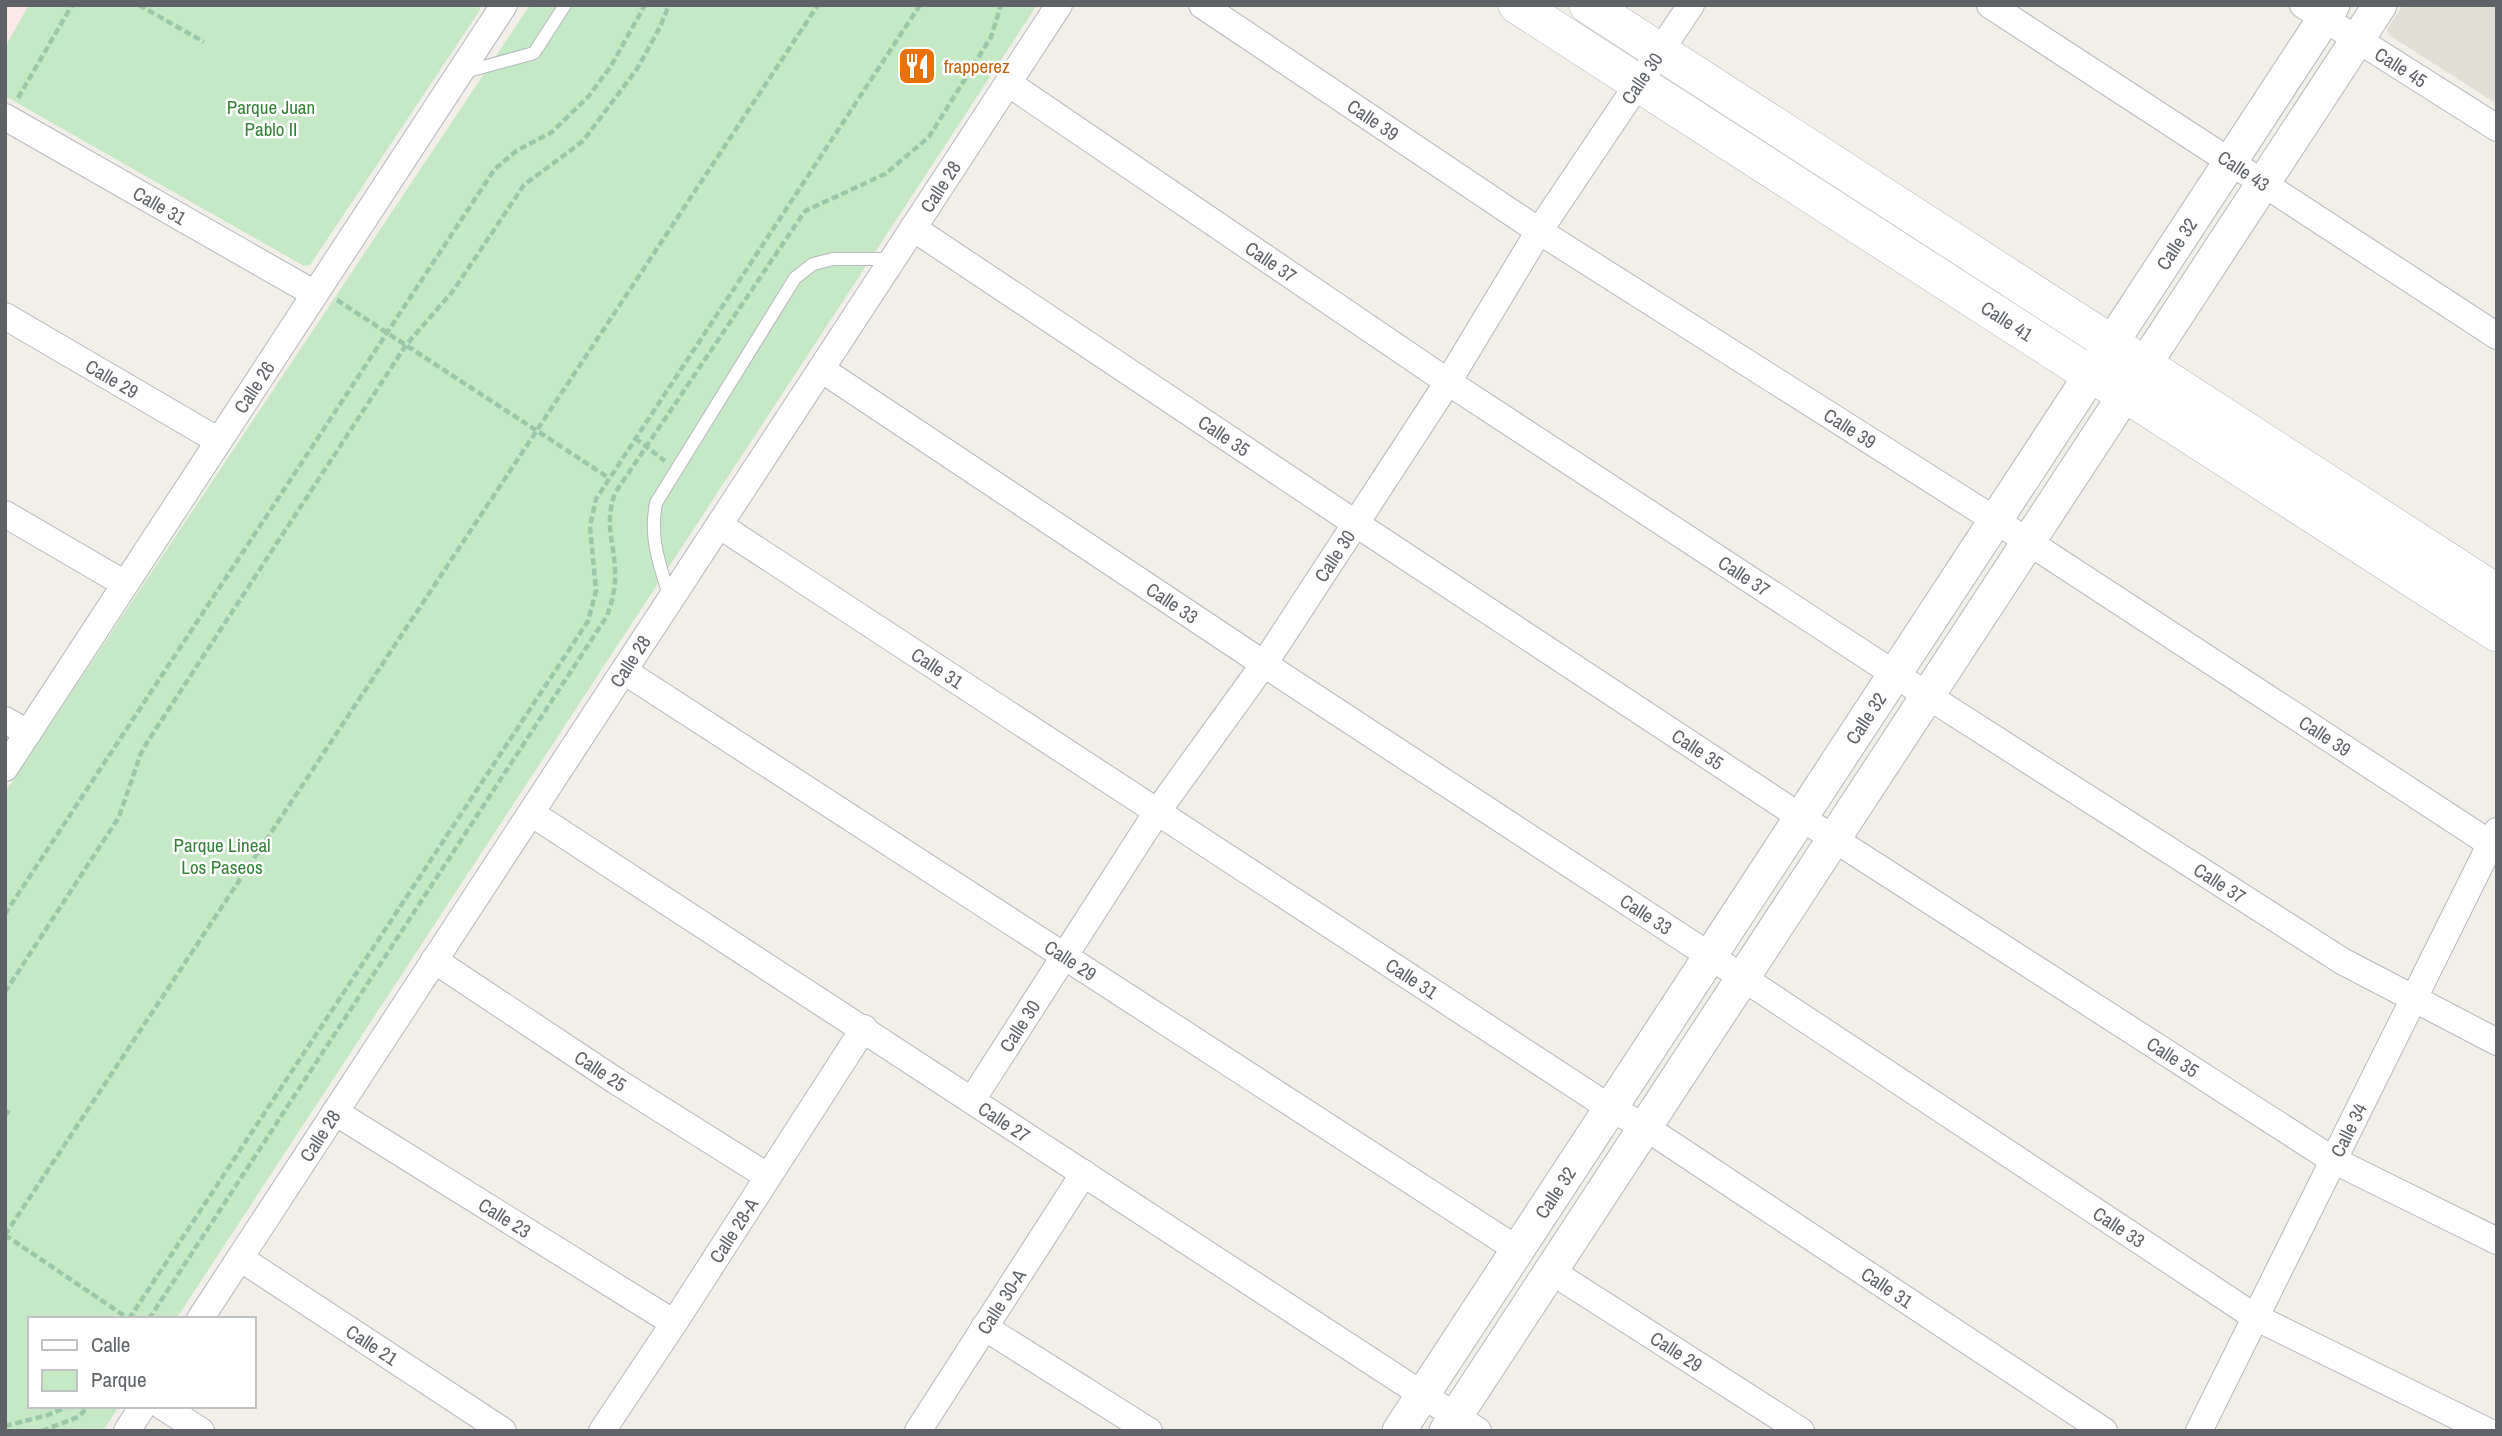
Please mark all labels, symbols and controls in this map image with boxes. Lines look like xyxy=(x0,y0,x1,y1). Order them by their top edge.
street label: Calle 45 xyxy=(2370,41,2432,94)
restaurant icon: frapperez xyxy=(896,45,938,87)
street label: Calle 30 xyxy=(1615,47,1668,109)
place label: frapperez xyxy=(944,53,1010,79)
street label: Calle 39 xyxy=(1342,93,1404,146)
park label: Parque Juan Pablo II xyxy=(227,94,315,142)
street label: Calle 43 xyxy=(2213,144,2275,197)
street label: Calle 28 xyxy=(914,155,967,218)
street label: Calle 31 xyxy=(128,180,191,231)
street label: Calle 32 xyxy=(2150,213,2203,275)
street label: Calle 37 xyxy=(1240,235,1302,289)
street label: Calle 41 xyxy=(1976,294,2038,347)
street label: Calle 29 xyxy=(81,353,143,404)
street label: Calle 26 xyxy=(227,356,281,418)
street label: Calle 39 xyxy=(1819,402,1881,454)
street label: Calle 35 xyxy=(1193,409,1255,462)
street label: Calle 30 xyxy=(1308,525,1361,587)
street label: Calle 37 xyxy=(1713,549,1776,603)
street label: Calle 33 xyxy=(1141,576,1203,630)
street label: Calle 28 xyxy=(604,630,657,692)
street label: Calle 31 xyxy=(906,641,969,695)
street label: Calle 32 xyxy=(1839,687,1892,749)
street label: Calle 39 xyxy=(2294,709,2356,762)
street label: Calle 35 xyxy=(1667,722,1729,776)
park label: Parque Lineal Los Paseos xyxy=(173,832,271,880)
street label: Calle 37 xyxy=(2189,856,2251,909)
street label: Calle 33 xyxy=(1615,888,1677,941)
street label: Calle 29 xyxy=(1039,934,1102,987)
street label: Calle 31 xyxy=(1381,952,1443,1005)
street label: Calle 30 xyxy=(993,995,1046,1057)
street label: Calle 35 xyxy=(2142,1030,2204,1083)
street label: Calle 25 xyxy=(570,1044,632,1098)
street label: Calle 27 xyxy=(973,1095,1035,1148)
street label: Calle 34 xyxy=(2324,1098,2373,1161)
street label: Calle 28 xyxy=(293,1105,346,1167)
street label: Calle 32 xyxy=(1529,1162,1582,1224)
street label: Calle 23 xyxy=(474,1192,536,1244)
street label: Calle 28-A xyxy=(703,1192,765,1268)
street label: Calle 33 xyxy=(2088,1200,2150,1254)
street label: Calle 31 xyxy=(1856,1261,1918,1314)
street label: Calle 30-A xyxy=(971,1263,1032,1339)
legend xyxy=(28,1317,256,1408)
street label: Calle 21 xyxy=(341,1318,403,1372)
street label: Calle 29 xyxy=(1645,1325,1708,1378)
text: Calle xyxy=(91,1330,130,1359)
text: Parque xyxy=(91,1365,147,1394)

